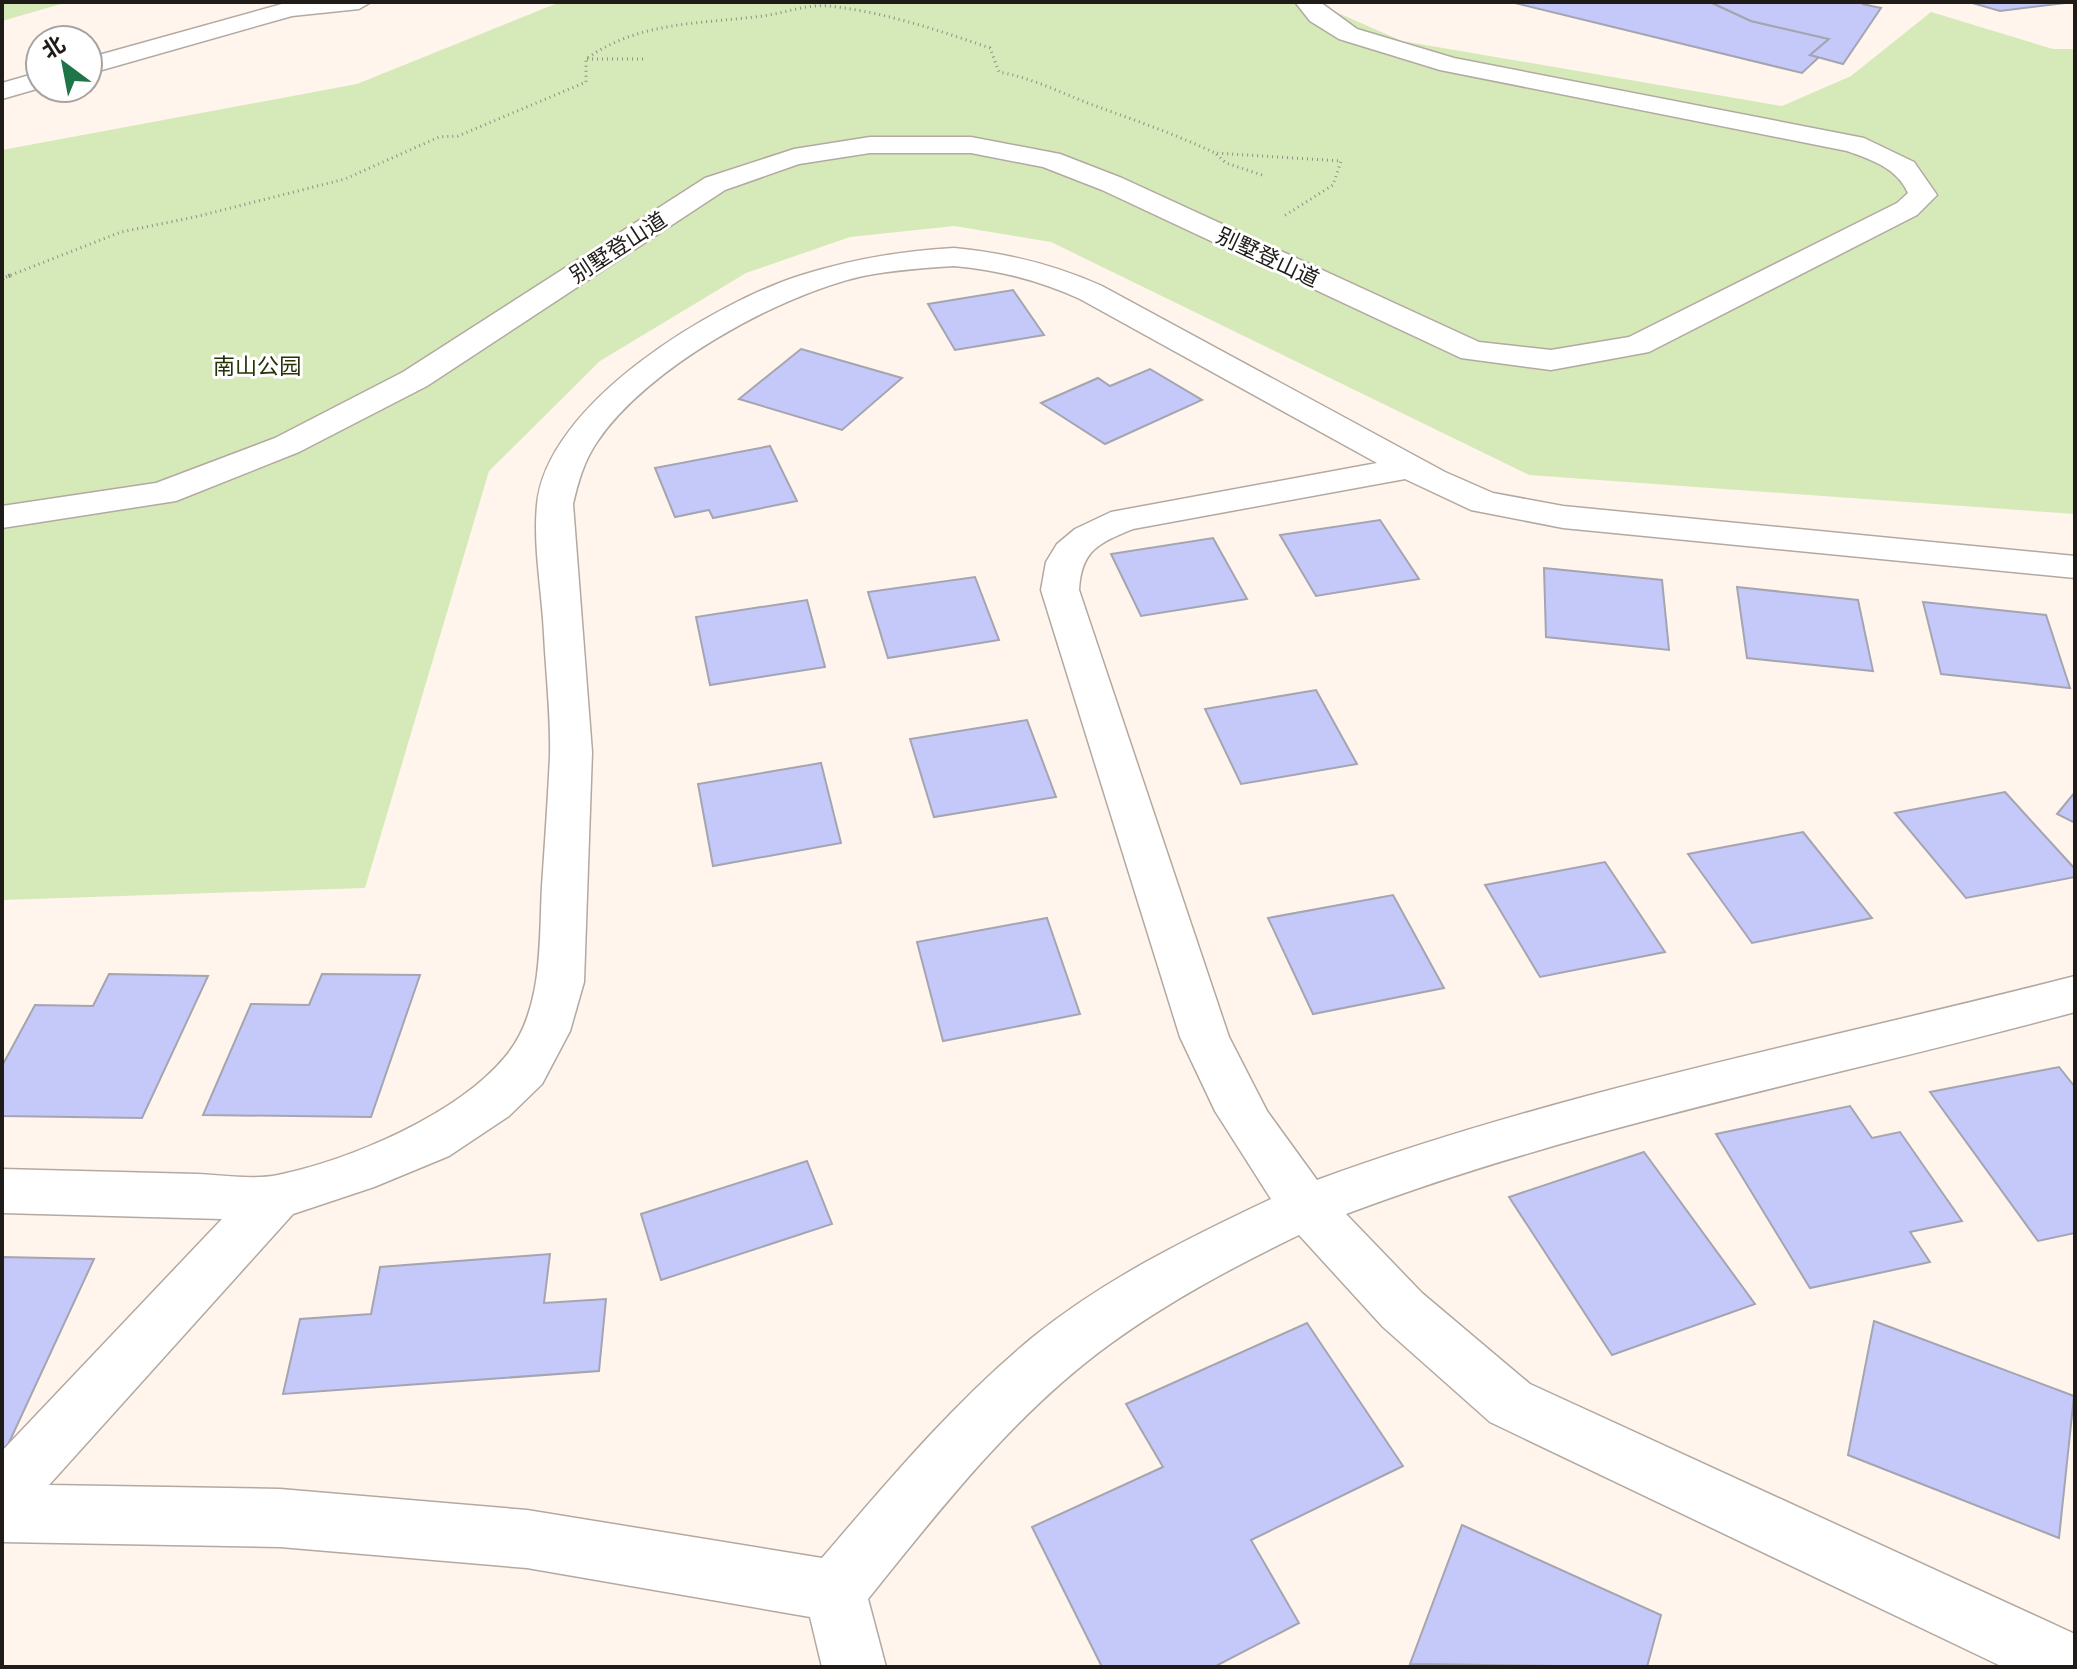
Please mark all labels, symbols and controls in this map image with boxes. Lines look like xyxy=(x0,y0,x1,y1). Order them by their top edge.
north arrow xyxy=(24,24,104,104)
text: 北 xyxy=(37,29,70,64)
street label: 别墅登山道 xyxy=(564,205,671,288)
street label: 别墅登山道 xyxy=(1213,221,1324,292)
park label: 南山公园 xyxy=(213,352,301,379)

